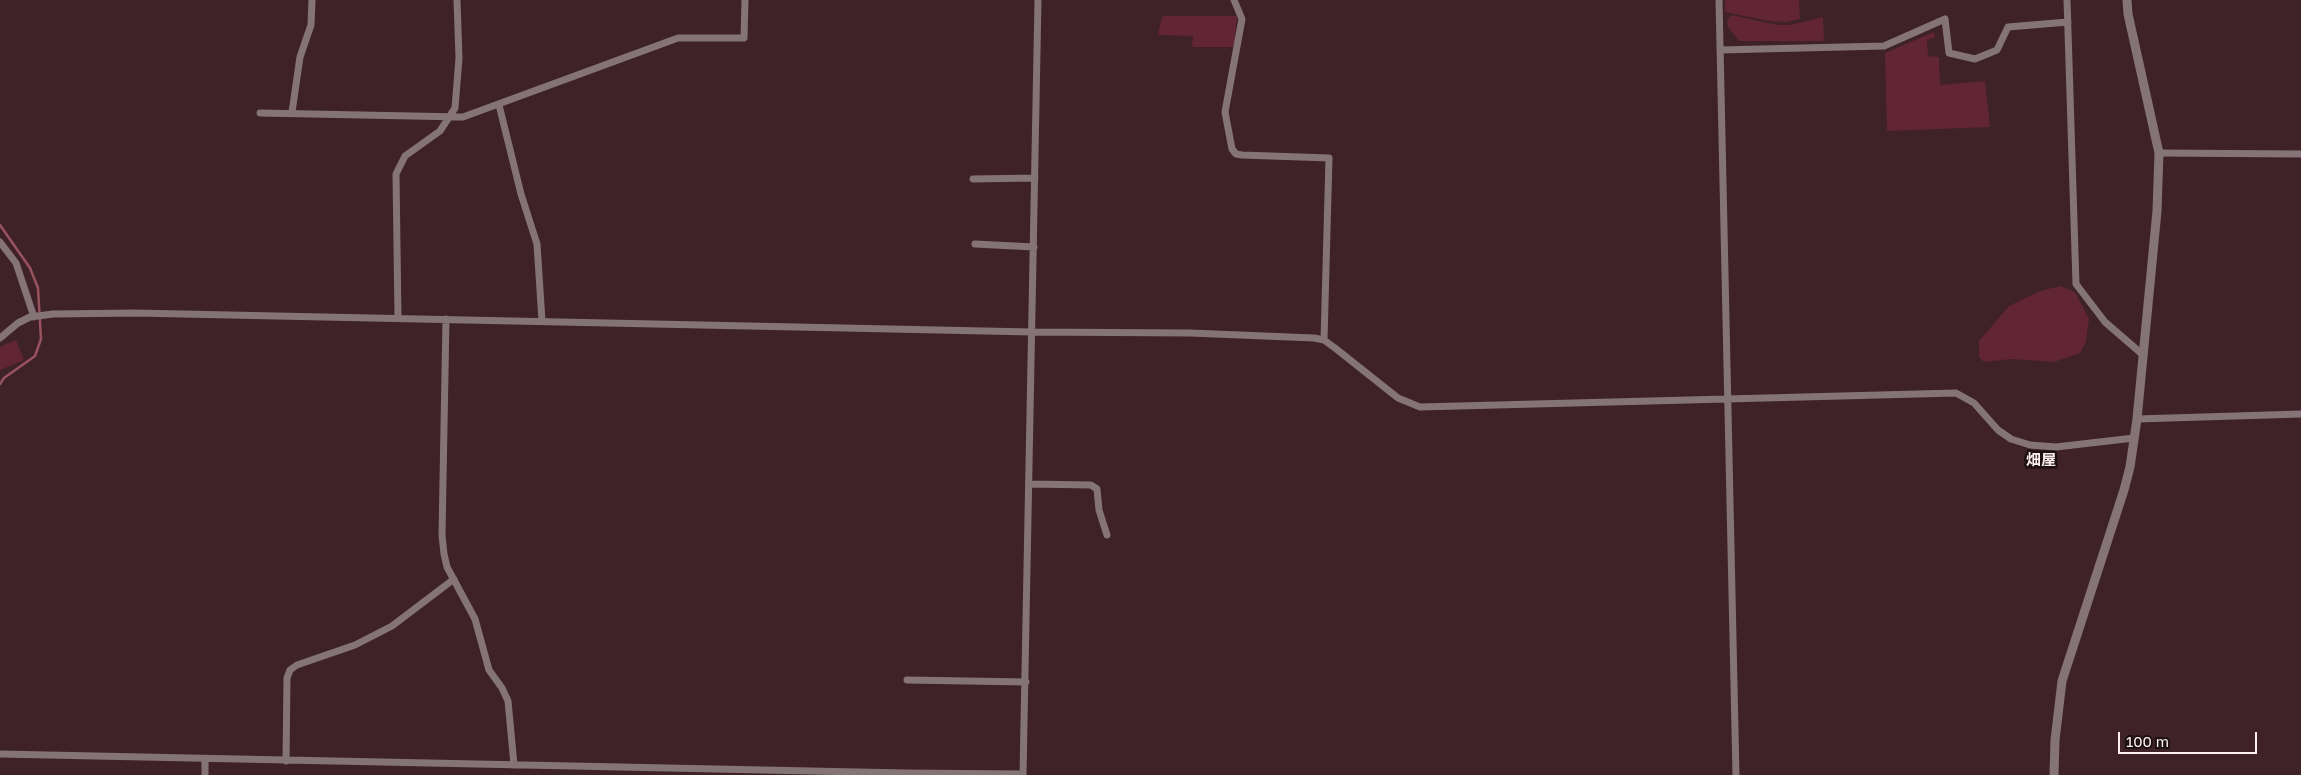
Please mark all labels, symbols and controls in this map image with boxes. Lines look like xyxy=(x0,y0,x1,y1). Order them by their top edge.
district label: 畑屋 xyxy=(2026,451,2056,469)
scale bar xyxy=(2121,722,2260,754)
text: 100 m xyxy=(2126,732,2169,750)

